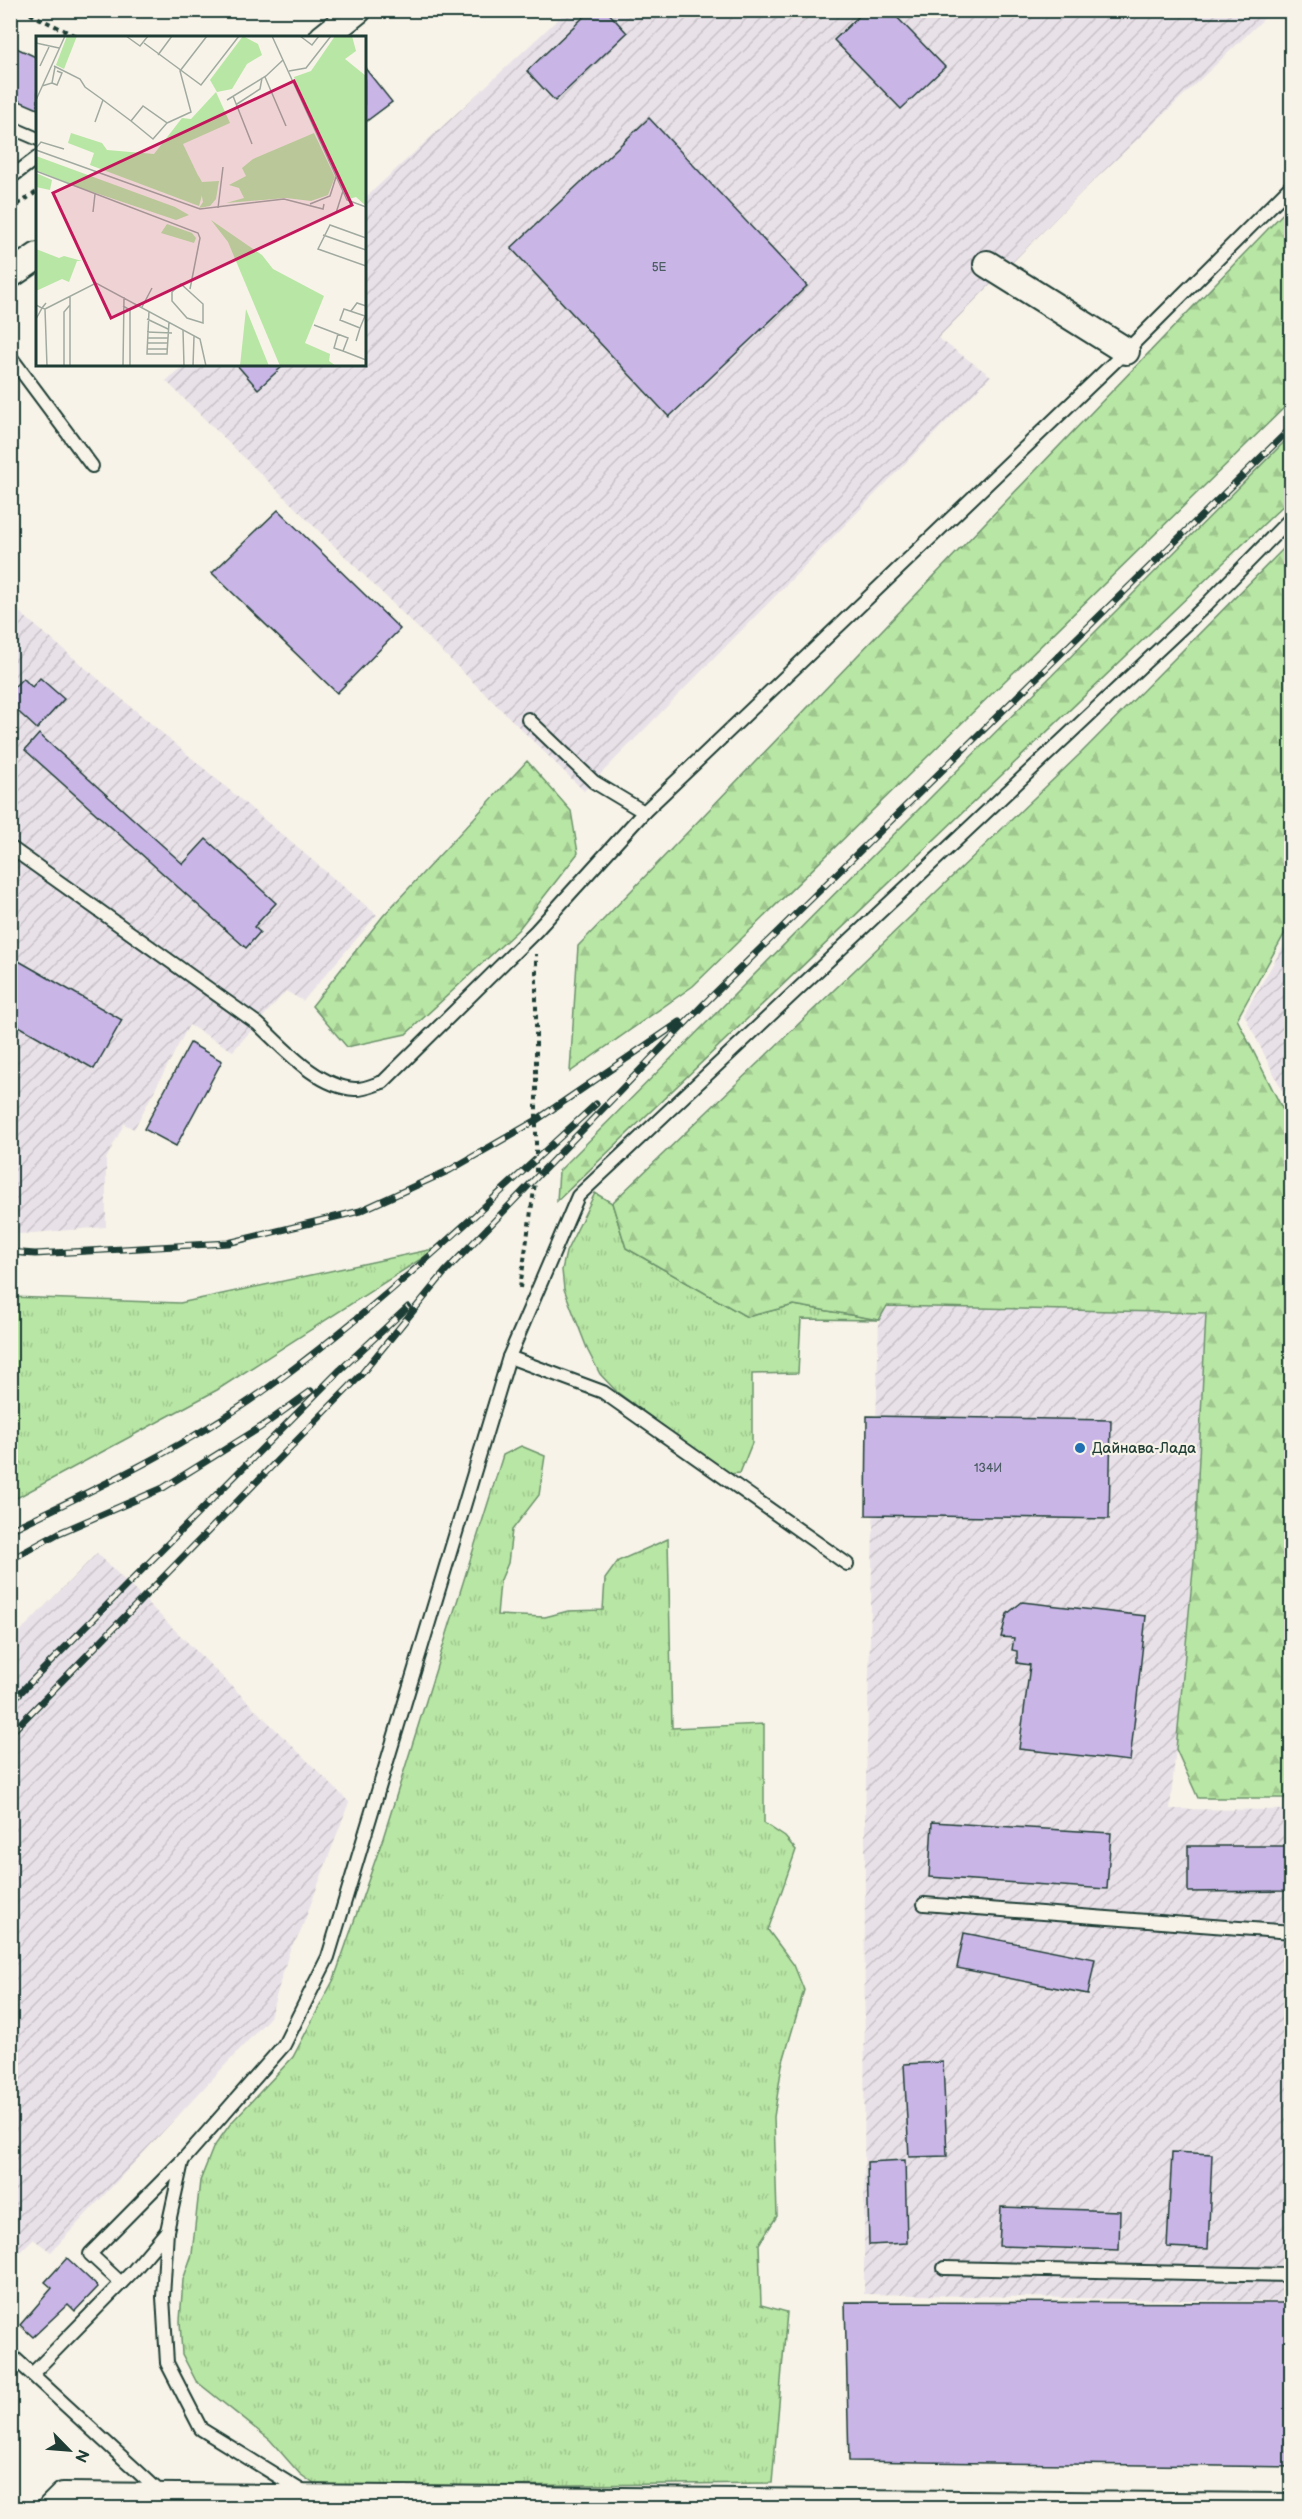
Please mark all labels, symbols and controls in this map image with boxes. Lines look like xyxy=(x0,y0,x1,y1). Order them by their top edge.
inset map xyxy=(36,36,366,366)
house number: 5Е xyxy=(652,260,667,275)
place label: Дайнава-Лада xyxy=(1092,1439,1196,1458)
marker: Дайнава-Лада xyxy=(1073,1441,1087,1455)
house number: 134И xyxy=(974,1461,1002,1476)
north arrow xyxy=(39,2420,99,2480)
text: N xyxy=(70,2446,92,2465)

